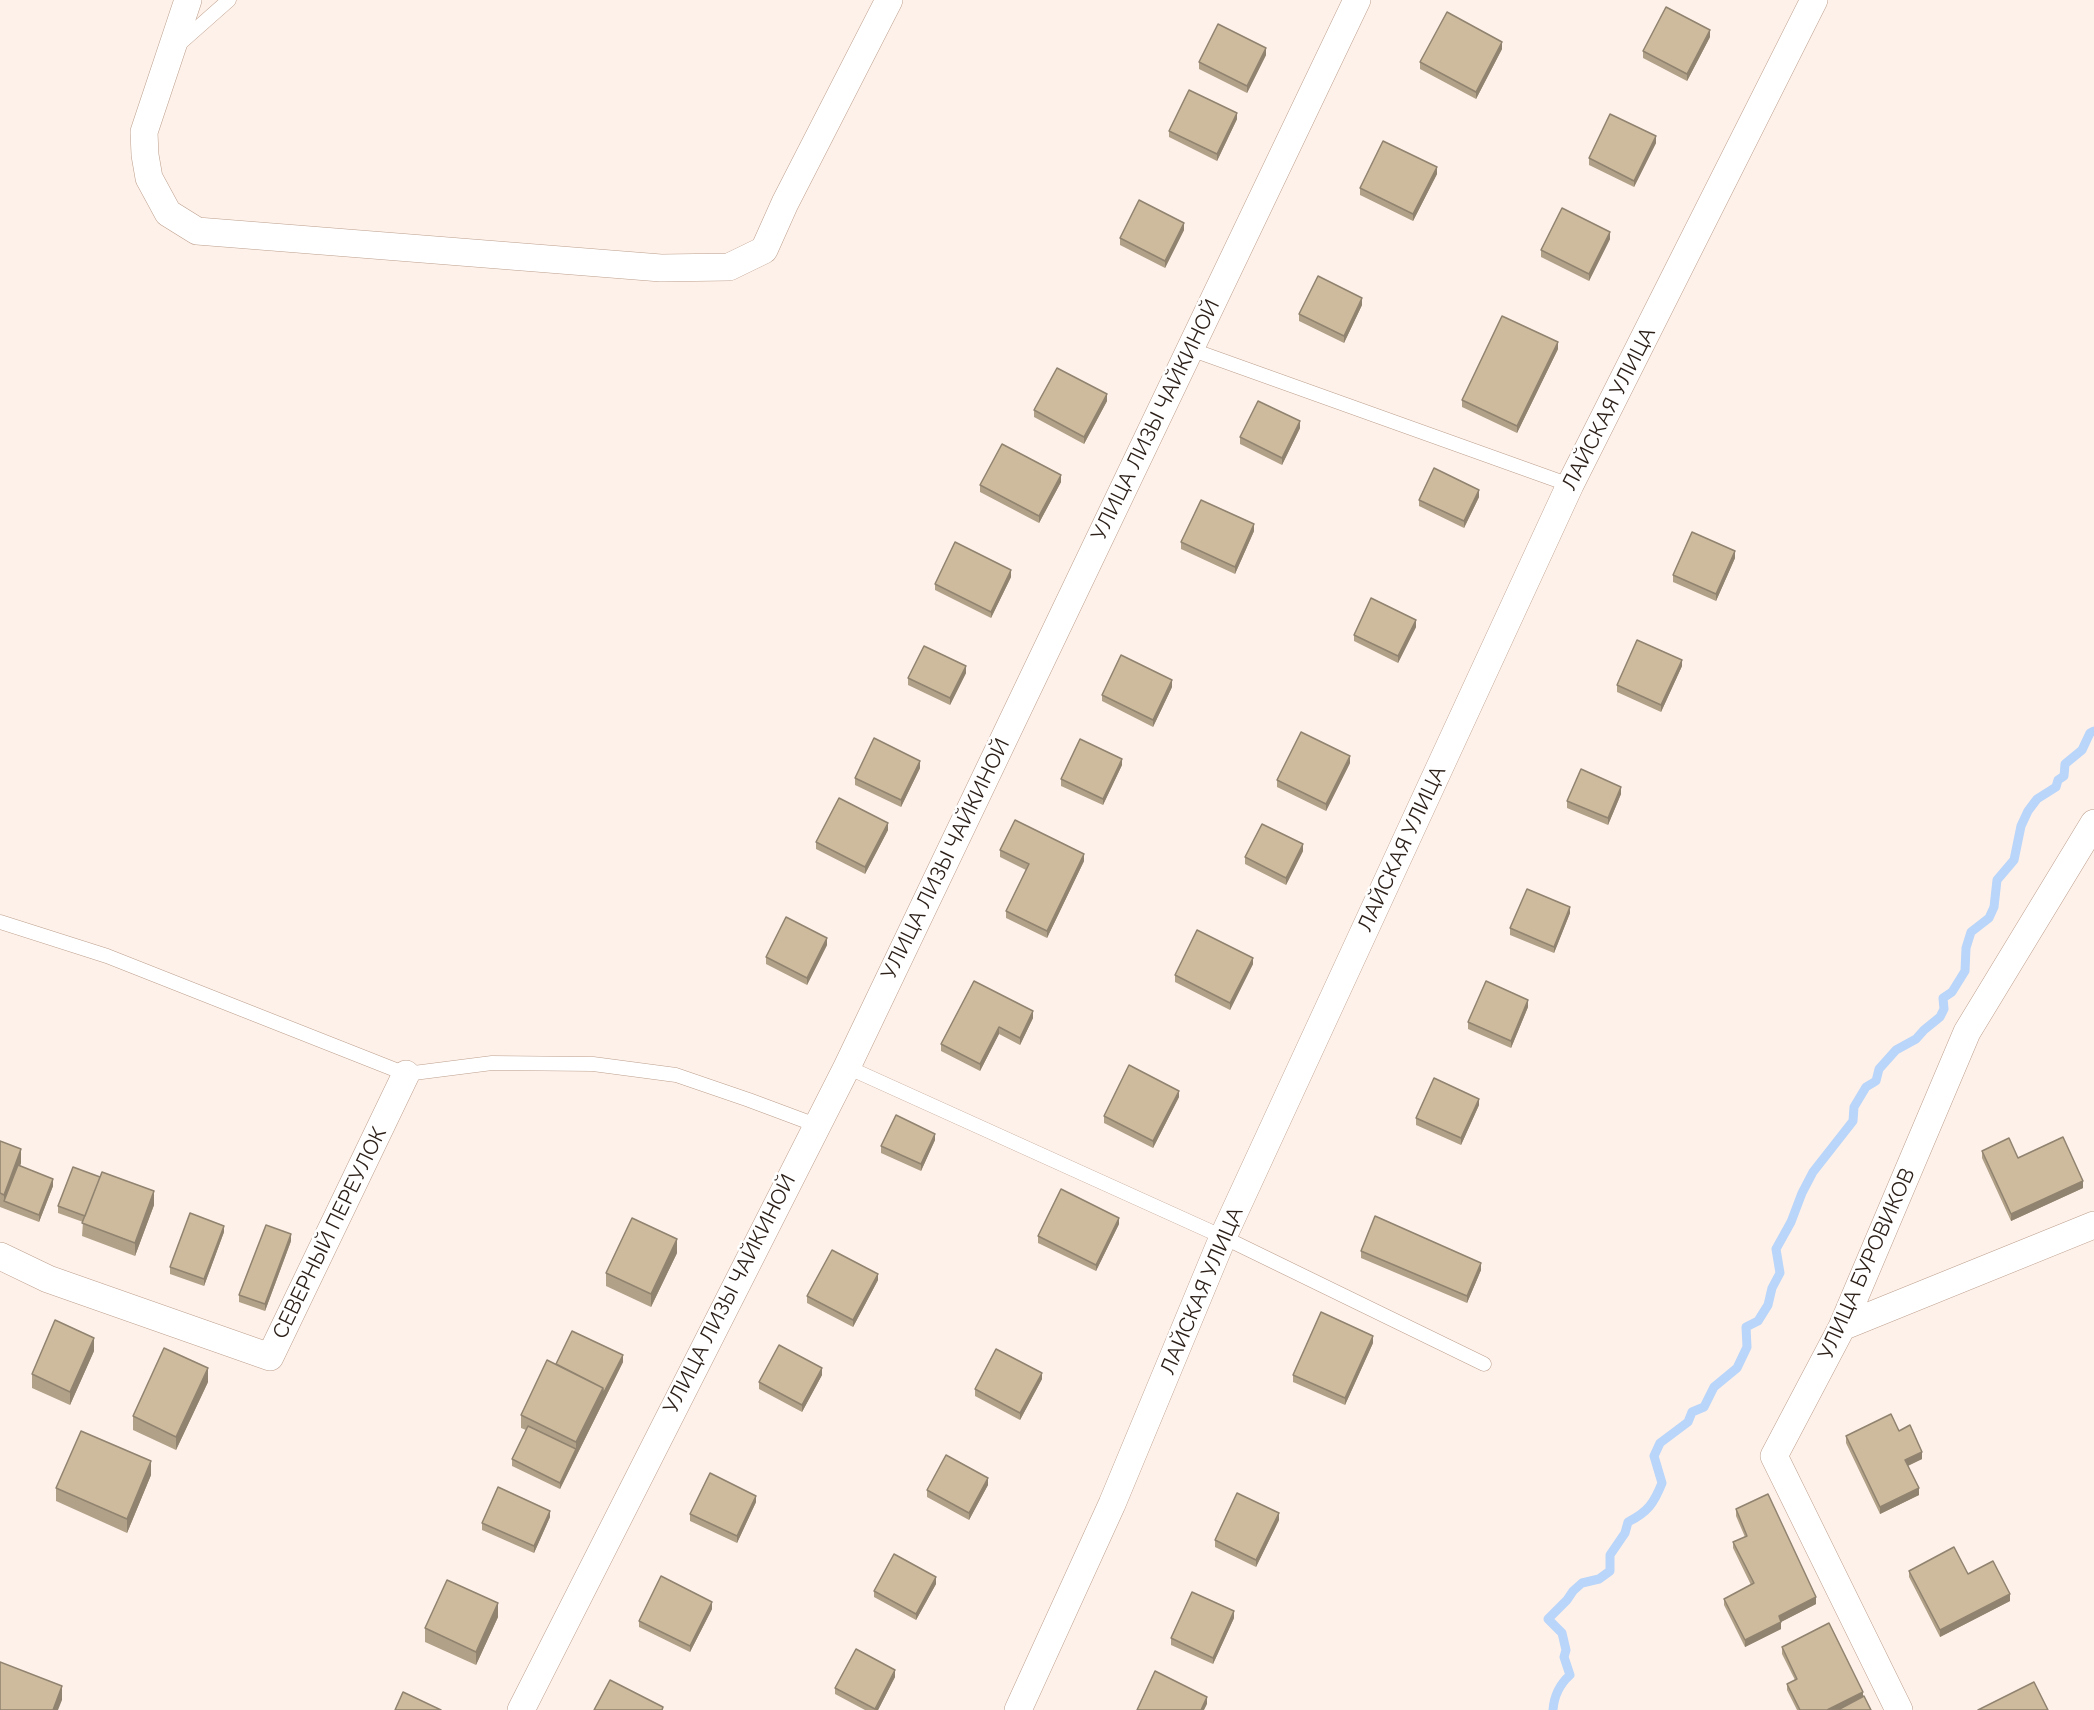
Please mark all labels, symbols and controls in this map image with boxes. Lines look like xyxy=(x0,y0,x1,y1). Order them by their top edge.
street label: УЛИЦА ЛИЗЫ ЧАЙКИНОЙ xyxy=(1087,295,1225,545)
street label: ЛАЙСКАЯ УЛИЦА xyxy=(1557,323,1661,495)
street label: УЛИЦА ЛИЗЫ ЧАЙКИНОЙ xyxy=(877,734,1015,984)
street label: ЛАЙСКАЯ УЛИЦА xyxy=(1353,762,1451,936)
street label: СЕВЕРНЫЙ ПЕРЕУЛОК xyxy=(268,1123,392,1343)
street label: УЛИЦА БУРОВИКОВ xyxy=(1813,1164,1921,1364)
street label: УЛИЦА ЛИЗЫ ЧАЙКИНОЙ xyxy=(659,1170,801,1418)
street label: ЛАЙСКАЯ УЛИЦА xyxy=(1155,1203,1249,1379)

